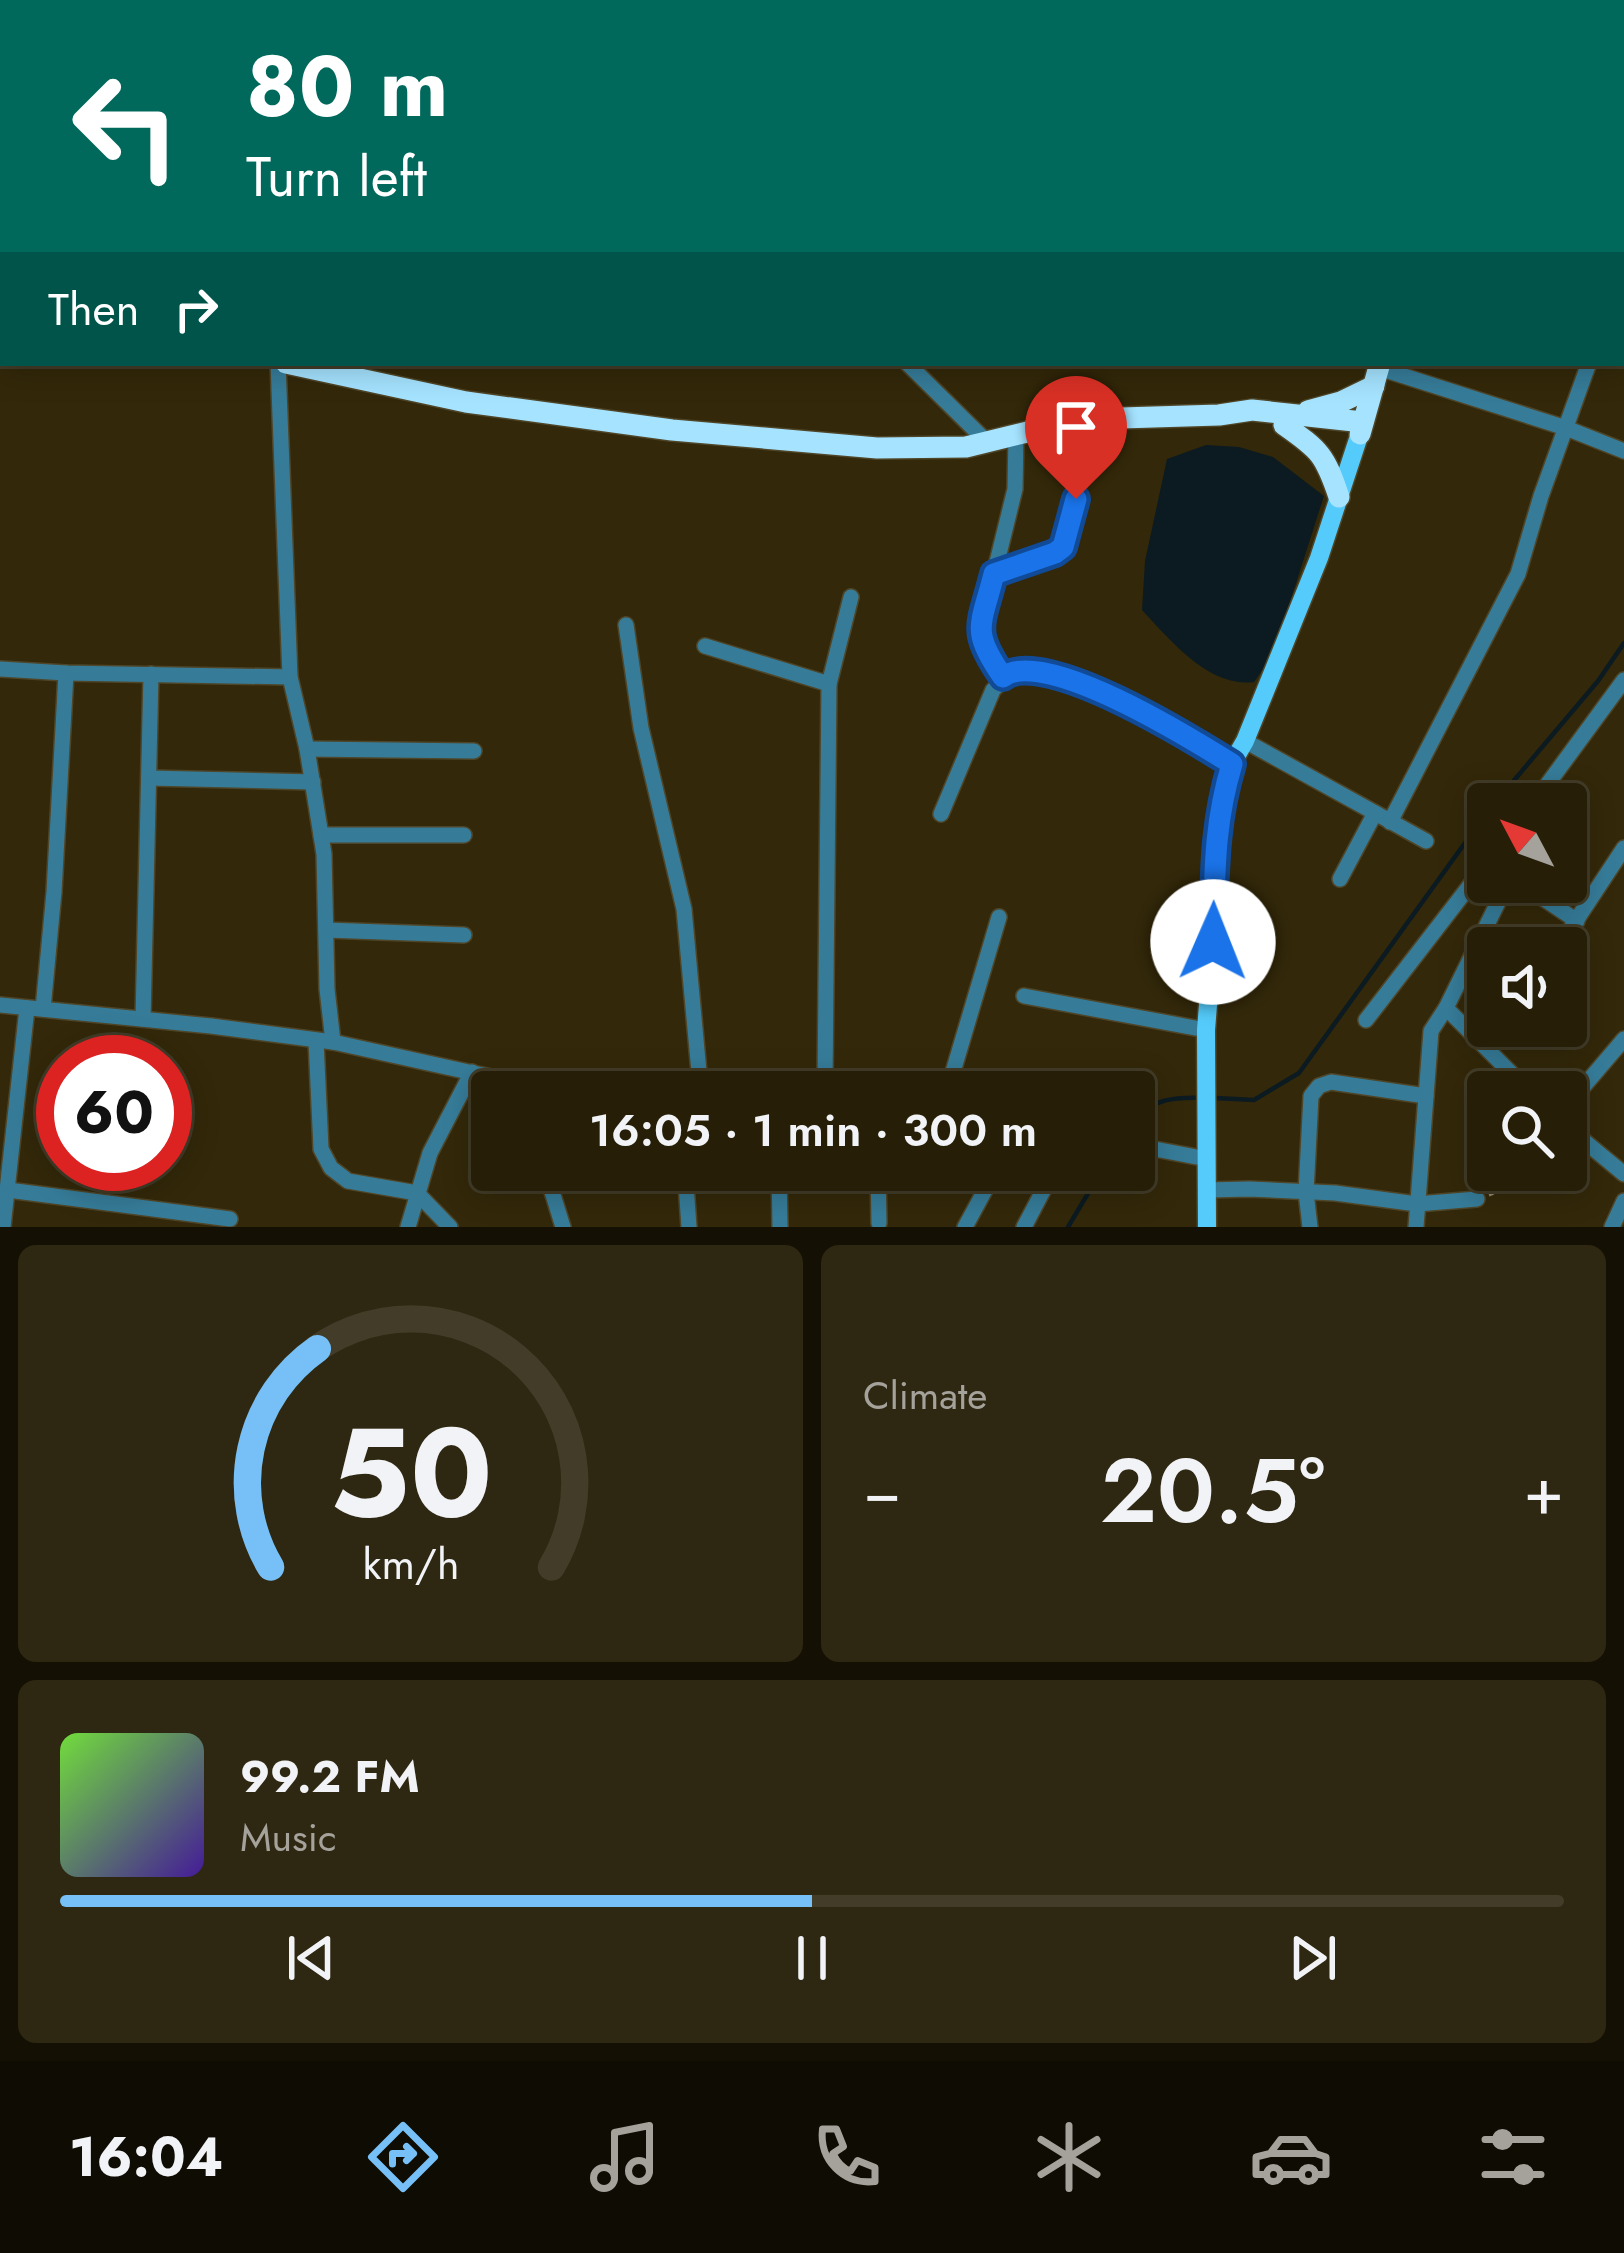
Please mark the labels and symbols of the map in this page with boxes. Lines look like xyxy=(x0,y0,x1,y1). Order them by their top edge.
pin xyxy=(1025,376,1127,499)
north arrow xyxy=(1467,783,1587,903)
position arrow xyxy=(1150,879,1276,1005)
speed limit sign: 60 xyxy=(36,1035,192,1191)

